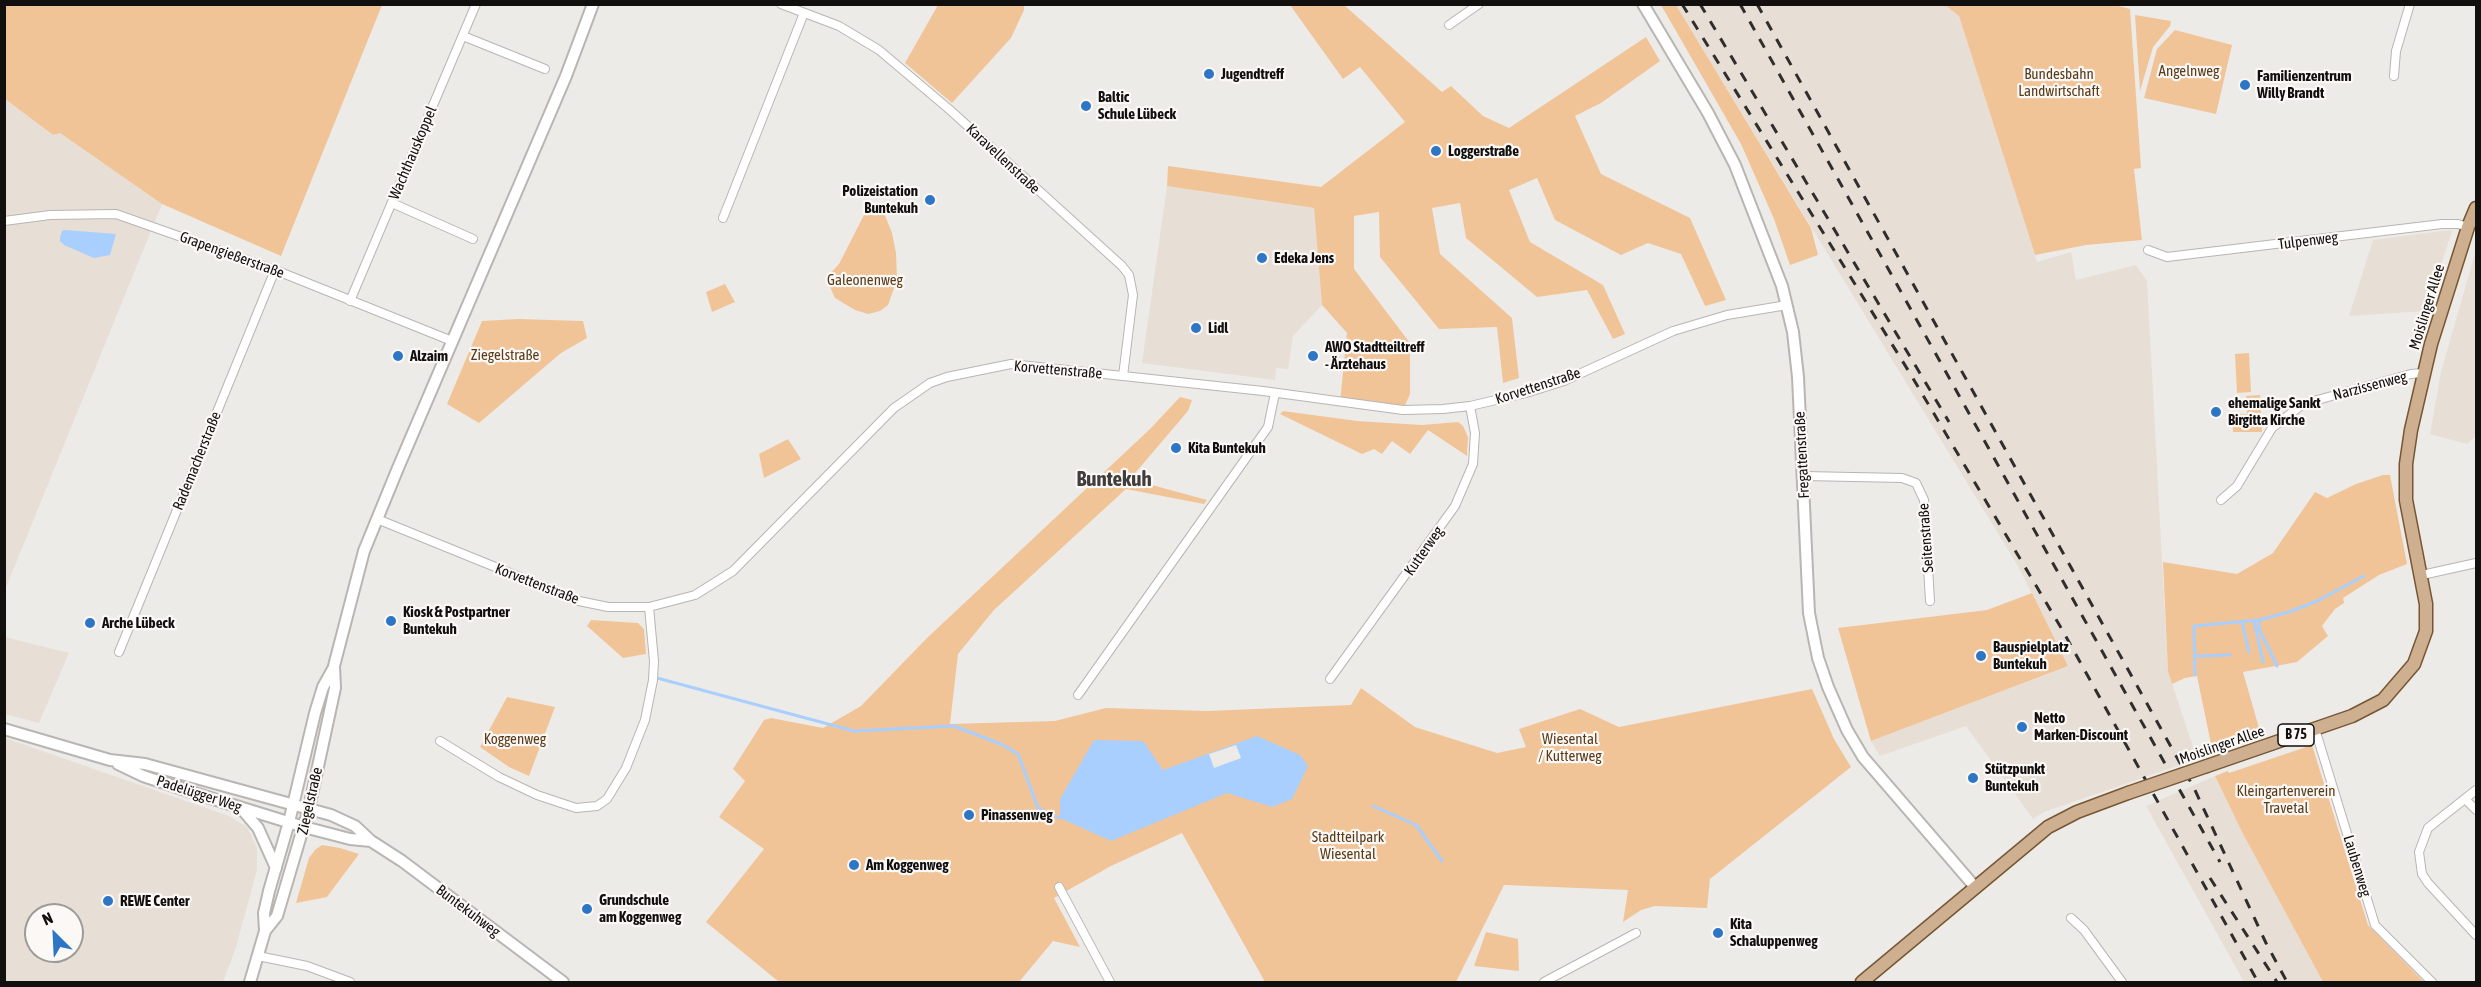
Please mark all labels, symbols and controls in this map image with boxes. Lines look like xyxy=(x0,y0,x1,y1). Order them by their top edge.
park label: Angelnweg xyxy=(2159,62,2219,80)
place label: Jugendtreff xyxy=(1221,65,1284,83)
park label: Bundesbahn Landwirtschaft xyxy=(2018,65,2100,100)
marker: Jugendtreff xyxy=(1202,67,1216,81)
place label: Familienzentrum Willy Brandt xyxy=(2257,67,2352,102)
marker: Familienzentrum Willy Brandt xyxy=(2238,78,2252,92)
place label: Baltic Schule Lübeck xyxy=(1098,88,1176,123)
marker: Baltic Schule Lübeck xyxy=(1079,99,1093,113)
street label: Wachthauskoppel xyxy=(385,104,441,202)
street label: Karavellenstraße xyxy=(962,120,1044,198)
place label: Loggerstraße xyxy=(1448,142,1519,160)
marker: Loggerstraße xyxy=(1429,144,1443,158)
place label: Polizeistation Buntekuh xyxy=(842,182,918,217)
marker: Polizeistation Buntekuh xyxy=(923,193,937,207)
street label: Grapengießerstraße xyxy=(177,228,287,282)
street label: Tulpenweg xyxy=(2277,228,2339,254)
place label: Edeka Jens xyxy=(1274,249,1334,267)
marker: Edeka Jens xyxy=(1255,251,1269,265)
street label: Moislinger Allee xyxy=(2405,262,2449,352)
park label: Galeonenweg xyxy=(827,271,903,289)
place label: Lidl xyxy=(1208,319,1228,337)
marker: Lidl xyxy=(1189,321,1203,335)
place label: AWO Stadtteiltreff - Ärztehaus xyxy=(1325,338,1425,373)
park label: Ziegelstraße xyxy=(471,346,539,364)
place label: Alzaim xyxy=(410,347,448,365)
marker: Alzaim xyxy=(391,349,405,363)
marker: AWO Stadtteiltreff - Ärztehaus xyxy=(1306,349,1320,363)
street label: Korvettenstraße xyxy=(1013,357,1103,383)
street label: Korvettenstraße xyxy=(1493,364,1583,408)
street label: Narzissenweg xyxy=(2331,367,2409,405)
place label: ehemalige Sankt Birgitta Kirche xyxy=(2228,394,2321,429)
marker: ehemalige Sankt Birgitta Kirche xyxy=(2209,405,2223,419)
street label: Rademacherstraße xyxy=(169,409,225,513)
street label: Fregattenstraße xyxy=(1791,411,1813,499)
place label: Kita Buntekuh xyxy=(1188,439,1266,457)
marker: Kita Buntekuh xyxy=(1169,441,1183,455)
district label: Buntekuh xyxy=(1076,466,1152,492)
street label: Seitenstraße xyxy=(1915,503,1937,573)
street label: Kutterweg xyxy=(1401,523,1447,579)
street label: Korvettenstraße xyxy=(492,560,582,608)
place label: Kiosk & Postpartner Buntekuh xyxy=(403,603,510,638)
place label: Arche Lübeck xyxy=(102,614,175,632)
marker: Kiosk & Postpartner Buntekuh xyxy=(384,614,398,628)
marker: Arche Lübeck xyxy=(83,616,97,630)
place label: Bauspielplatz Buntekuh xyxy=(1993,638,2069,673)
marker: Bauspielplatz Buntekuh xyxy=(1974,649,1988,663)
place label: Netto Marken-Discount xyxy=(2034,709,2128,744)
marker: Netto Marken-Discount xyxy=(2015,720,2029,734)
street label: Moislinger Allee xyxy=(2177,722,2267,768)
road number: B 75 xyxy=(2278,724,2314,746)
park label: Koggenweg xyxy=(484,730,546,748)
park label: Wiesental / Kutterweg xyxy=(1538,730,1602,765)
place label: Stützpunkt Buntekuh xyxy=(1985,760,2045,795)
street label: Ziegelstraße xyxy=(294,766,326,836)
marker: Stützpunkt Buntekuh xyxy=(1966,771,1980,785)
street label: Padelügger Weg xyxy=(154,772,244,816)
park label: Kleingartenverein Travetal xyxy=(2236,782,2336,817)
place label: Pinassenweg xyxy=(981,806,1053,824)
marker: Pinassenweg xyxy=(962,808,976,822)
park label: Stadtteilpark Wiesental xyxy=(1312,828,1384,863)
street label: Laubenweg xyxy=(2339,833,2375,899)
place label: Am Koggenweg xyxy=(866,856,949,874)
marker: Am Koggenweg xyxy=(847,858,861,872)
street label: Buntekuhweg xyxy=(432,881,504,941)
place label: Grundschule am Koggenweg xyxy=(599,891,681,926)
place label: REWE Center xyxy=(120,892,189,910)
marker: REWE Center xyxy=(101,894,115,908)
marker: Grundschule am Koggenweg xyxy=(580,902,594,916)
north arrow xyxy=(24,903,84,963)
text: N xyxy=(40,908,55,929)
place label: Kita Schaluppenweg xyxy=(1730,915,1818,950)
marker: Kita Schaluppenweg xyxy=(1711,926,1725,940)

